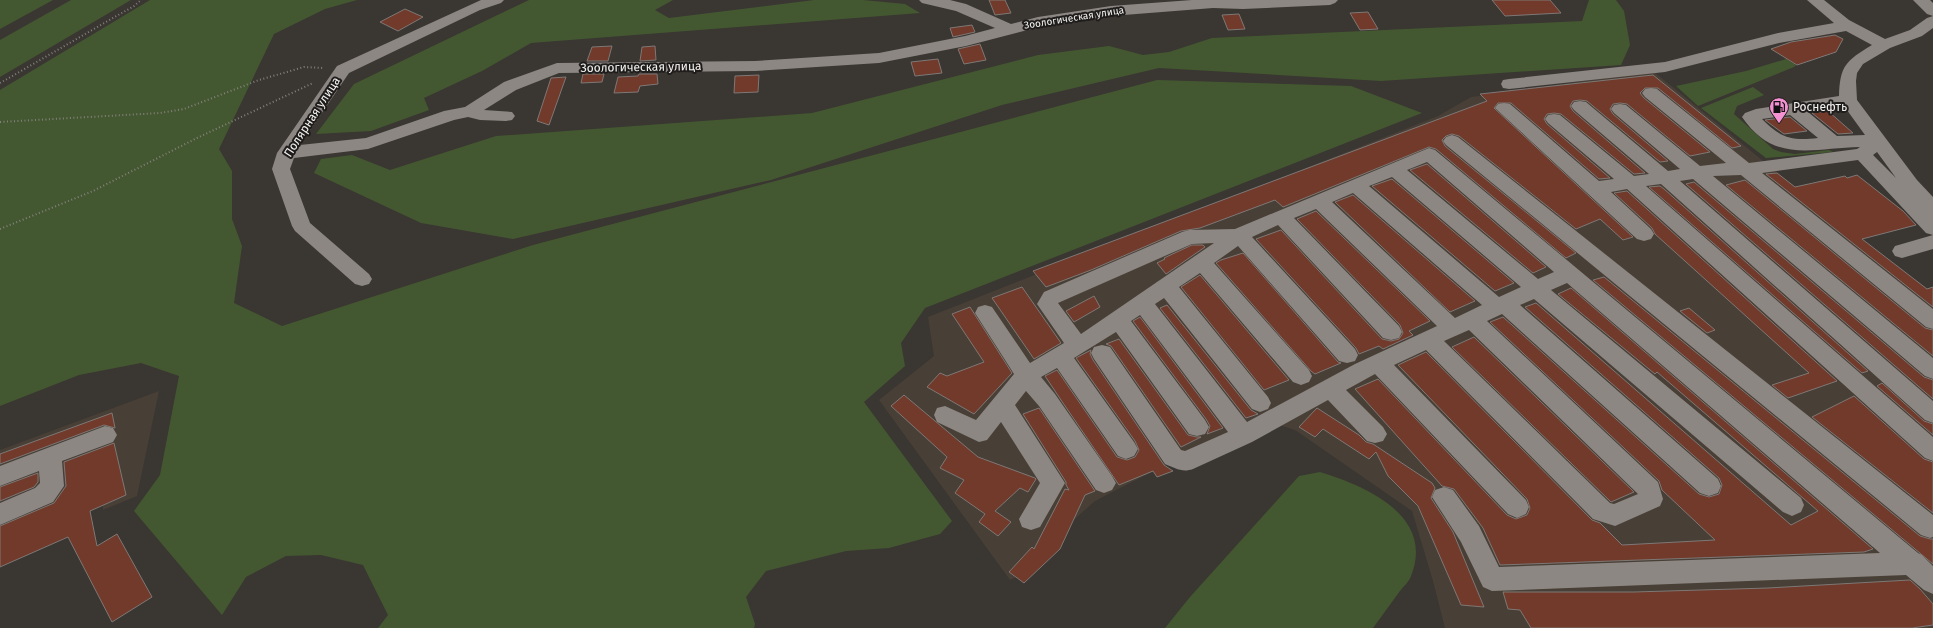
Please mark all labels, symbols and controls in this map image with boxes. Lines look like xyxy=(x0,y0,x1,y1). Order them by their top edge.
street label: Зоологическая улица xyxy=(1023,4,1125,32)
street label: Зоологическая улица xyxy=(580,59,702,75)
street label: Полярная улица xyxy=(281,74,343,160)
fuel station icon: Роснефть xyxy=(1768,96,1790,124)
place label: Роснефть xyxy=(1793,100,1847,114)

